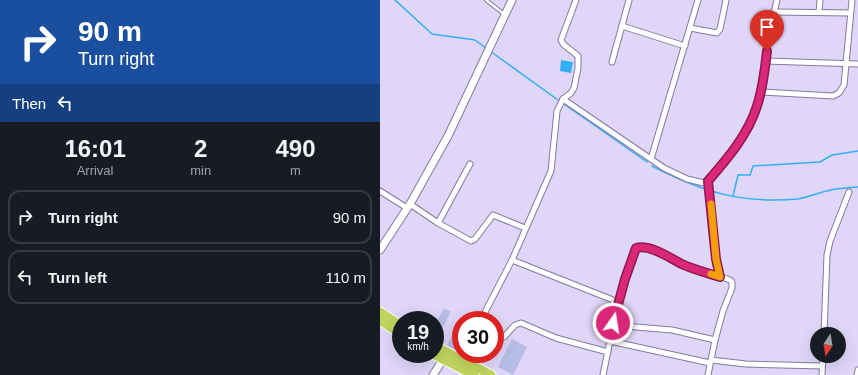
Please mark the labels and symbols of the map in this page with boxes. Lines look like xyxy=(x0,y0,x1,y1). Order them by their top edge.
pin xyxy=(750,10,784,51)
position arrow xyxy=(592,302,634,344)
speed limit sign: 30 xyxy=(452,311,504,363)
north arrow xyxy=(810,327,846,363)

